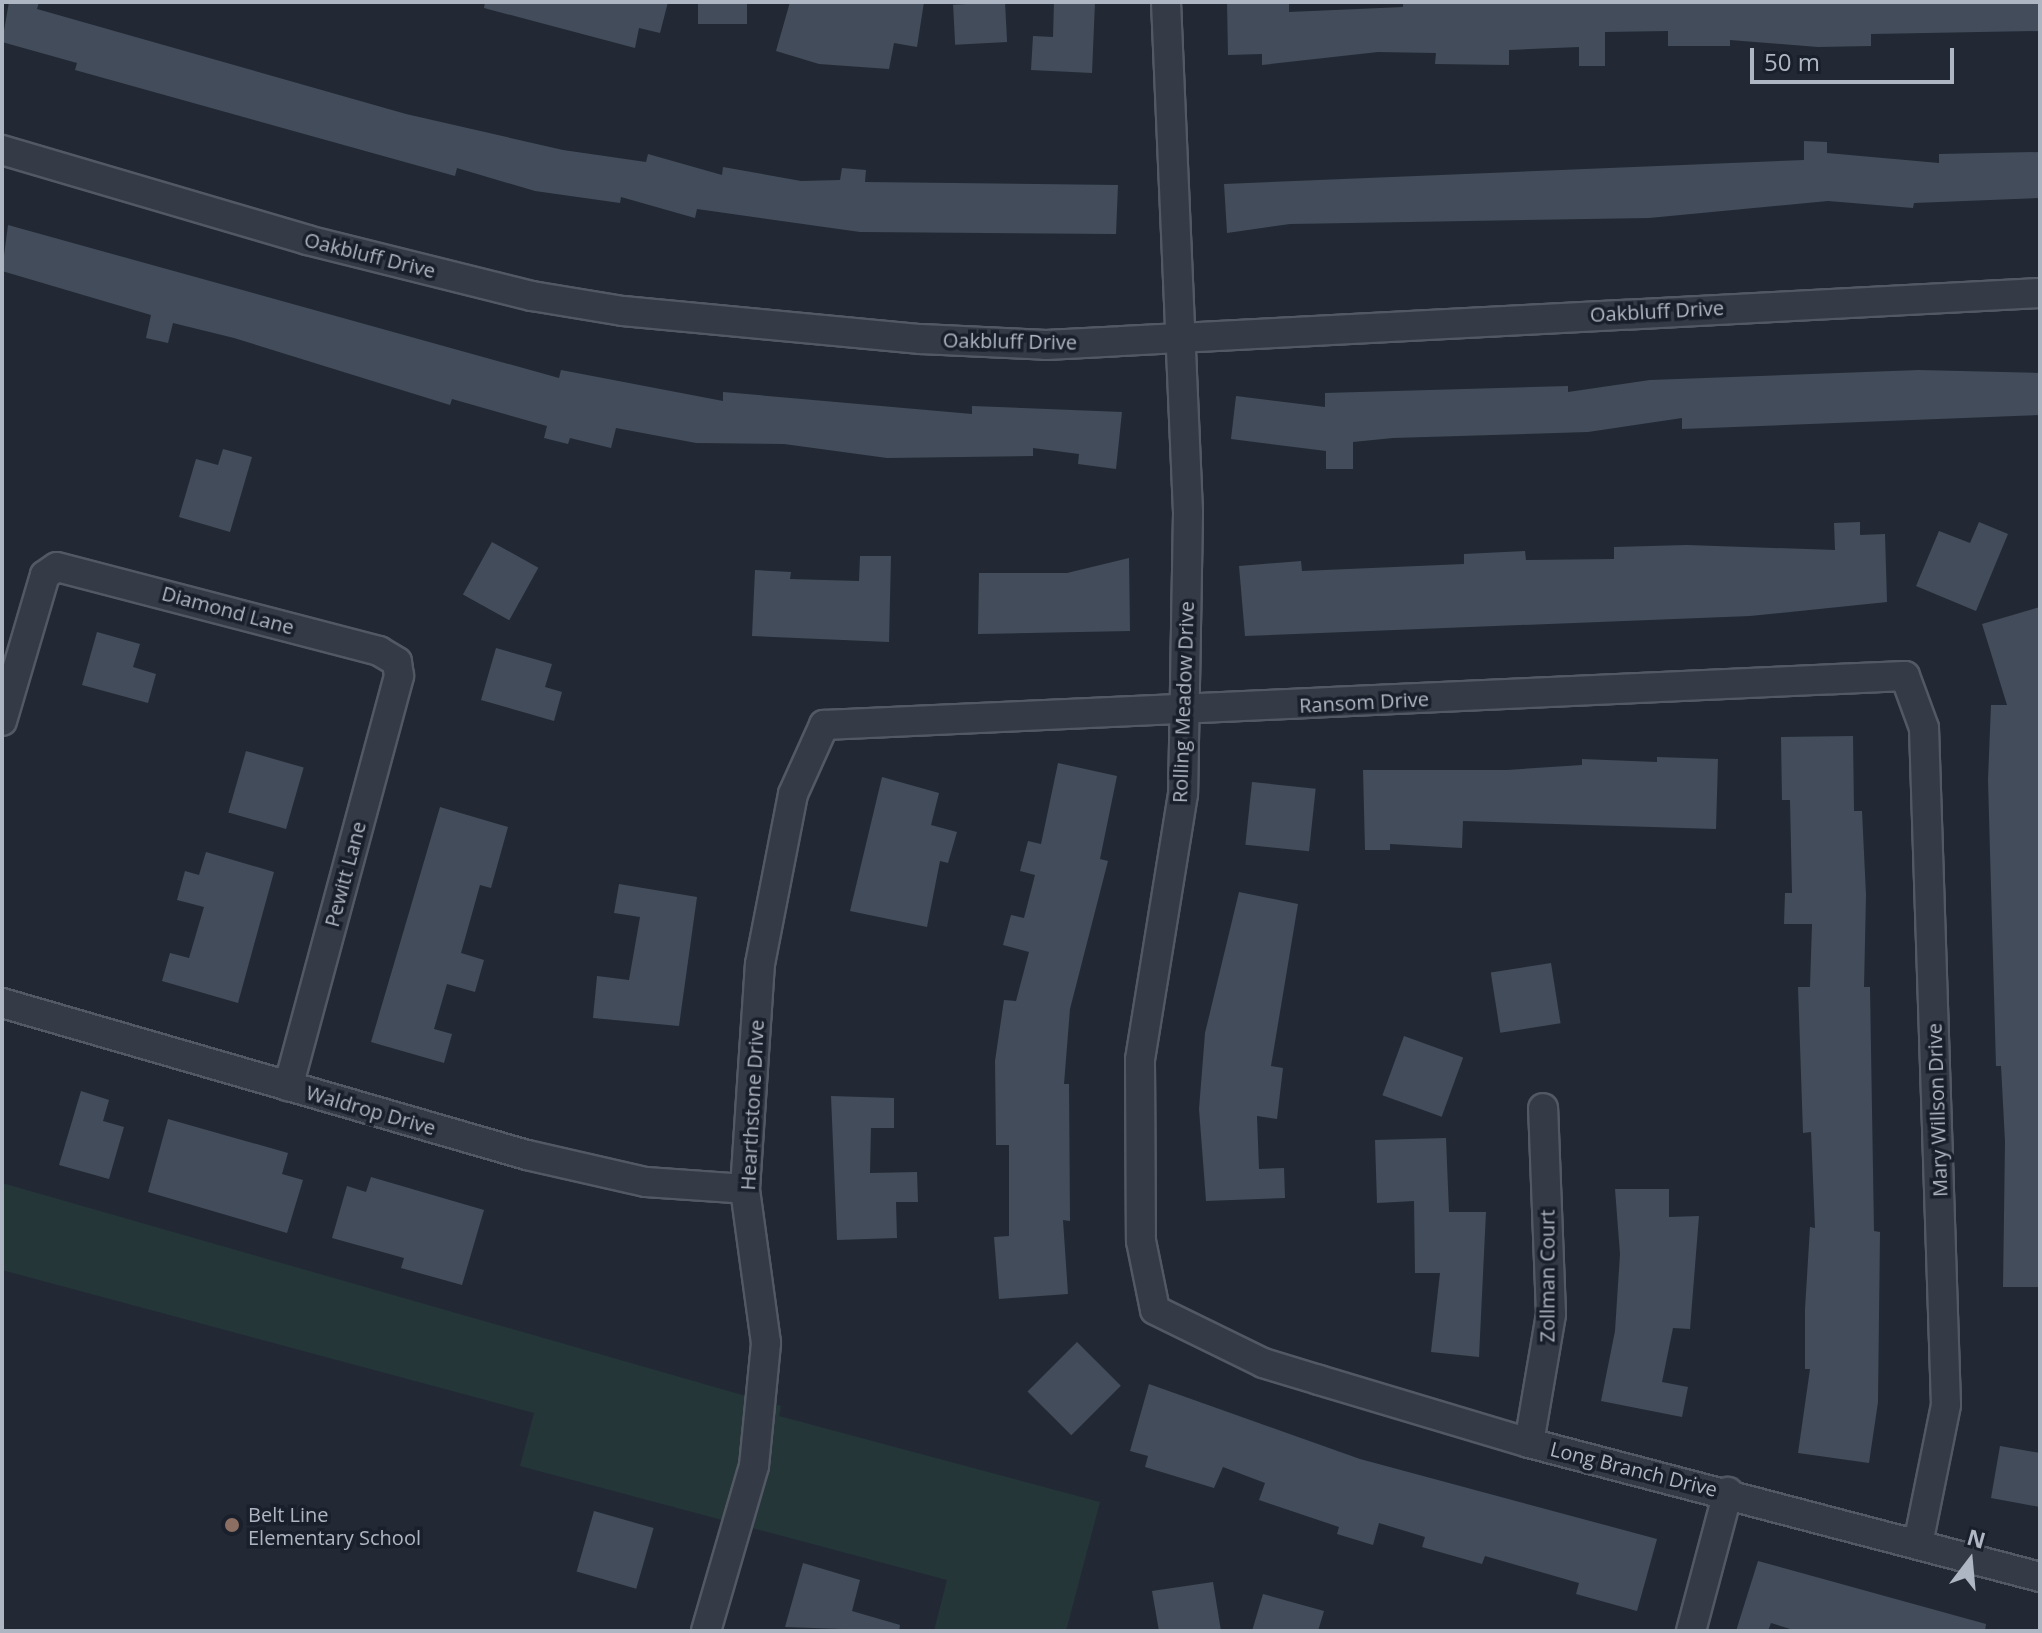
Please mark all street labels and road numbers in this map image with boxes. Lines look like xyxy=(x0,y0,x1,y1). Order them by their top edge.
street label: Oakbluff Drive xyxy=(302,227,438,283)
street label: Oakbluff Drive xyxy=(1589,296,1725,326)
street label: Oakbluff Drive xyxy=(943,328,1077,354)
street label: Diamond Lane xyxy=(159,581,297,639)
street label: Rolling Meadow Drive xyxy=(1167,601,1199,803)
street label: Ransom Drive xyxy=(1298,687,1430,717)
street label: Pewitt Lane xyxy=(319,819,371,929)
street label: Hearthstone Drive xyxy=(736,1019,768,1191)
street label: Mary Willson Drive xyxy=(1922,1023,1952,1197)
street label: Waldrop Drive xyxy=(304,1080,438,1140)
street label: Zollman Court xyxy=(1535,1210,1559,1342)
street label: Long Branch Drive xyxy=(1548,1437,1720,1501)

